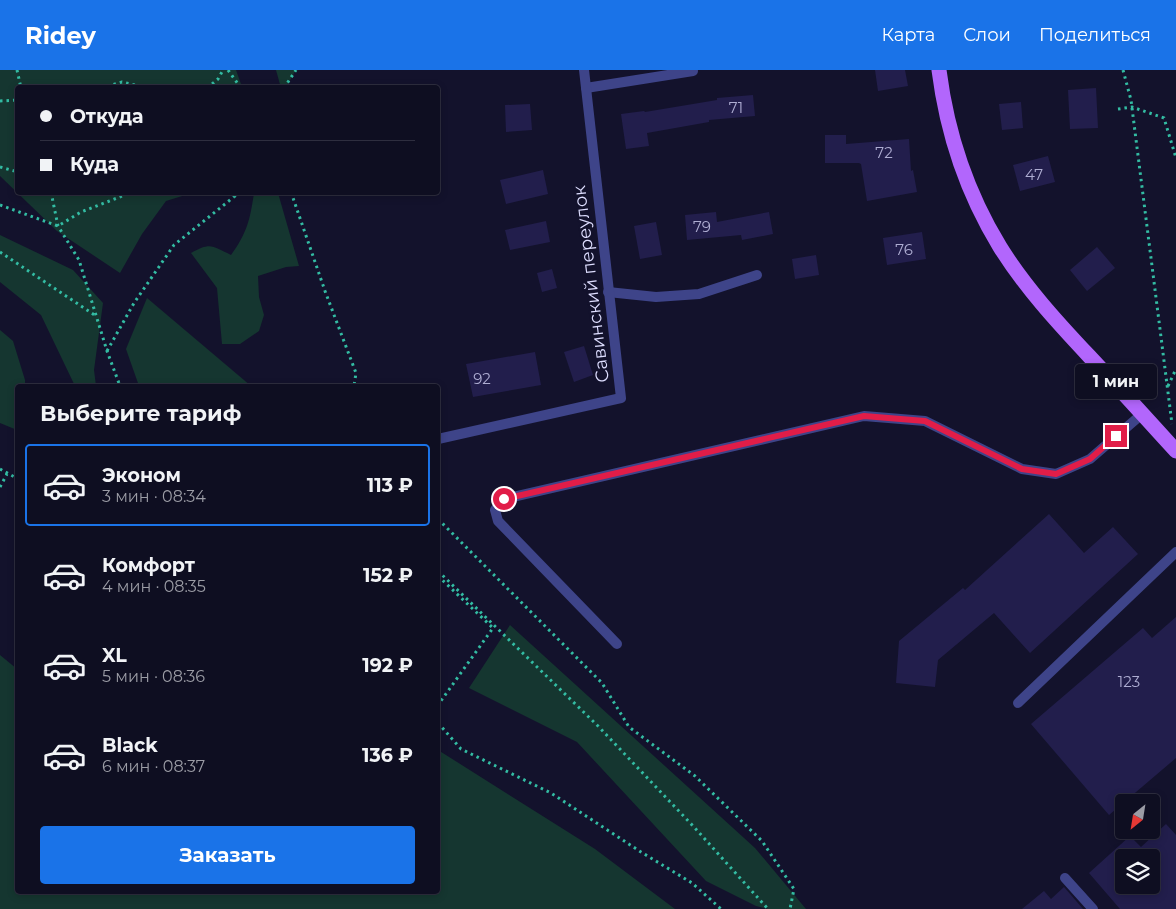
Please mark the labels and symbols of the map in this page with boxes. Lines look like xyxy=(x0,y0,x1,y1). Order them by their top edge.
house number: 71 xyxy=(729,98,743,117)
house number: 72 xyxy=(875,143,893,162)
house number: 47 xyxy=(1025,165,1043,184)
street label: Савинский переулок xyxy=(568,184,614,384)
house number: 79 xyxy=(693,217,711,236)
house number: 76 xyxy=(895,240,913,259)
callout: 1 мин xyxy=(1075,364,1157,398)
house number: 92 xyxy=(473,369,491,388)
route end xyxy=(1105,425,1127,447)
route start xyxy=(493,488,515,510)
house number: 123 xyxy=(1118,672,1140,691)
north arrow xyxy=(1115,794,1160,839)

